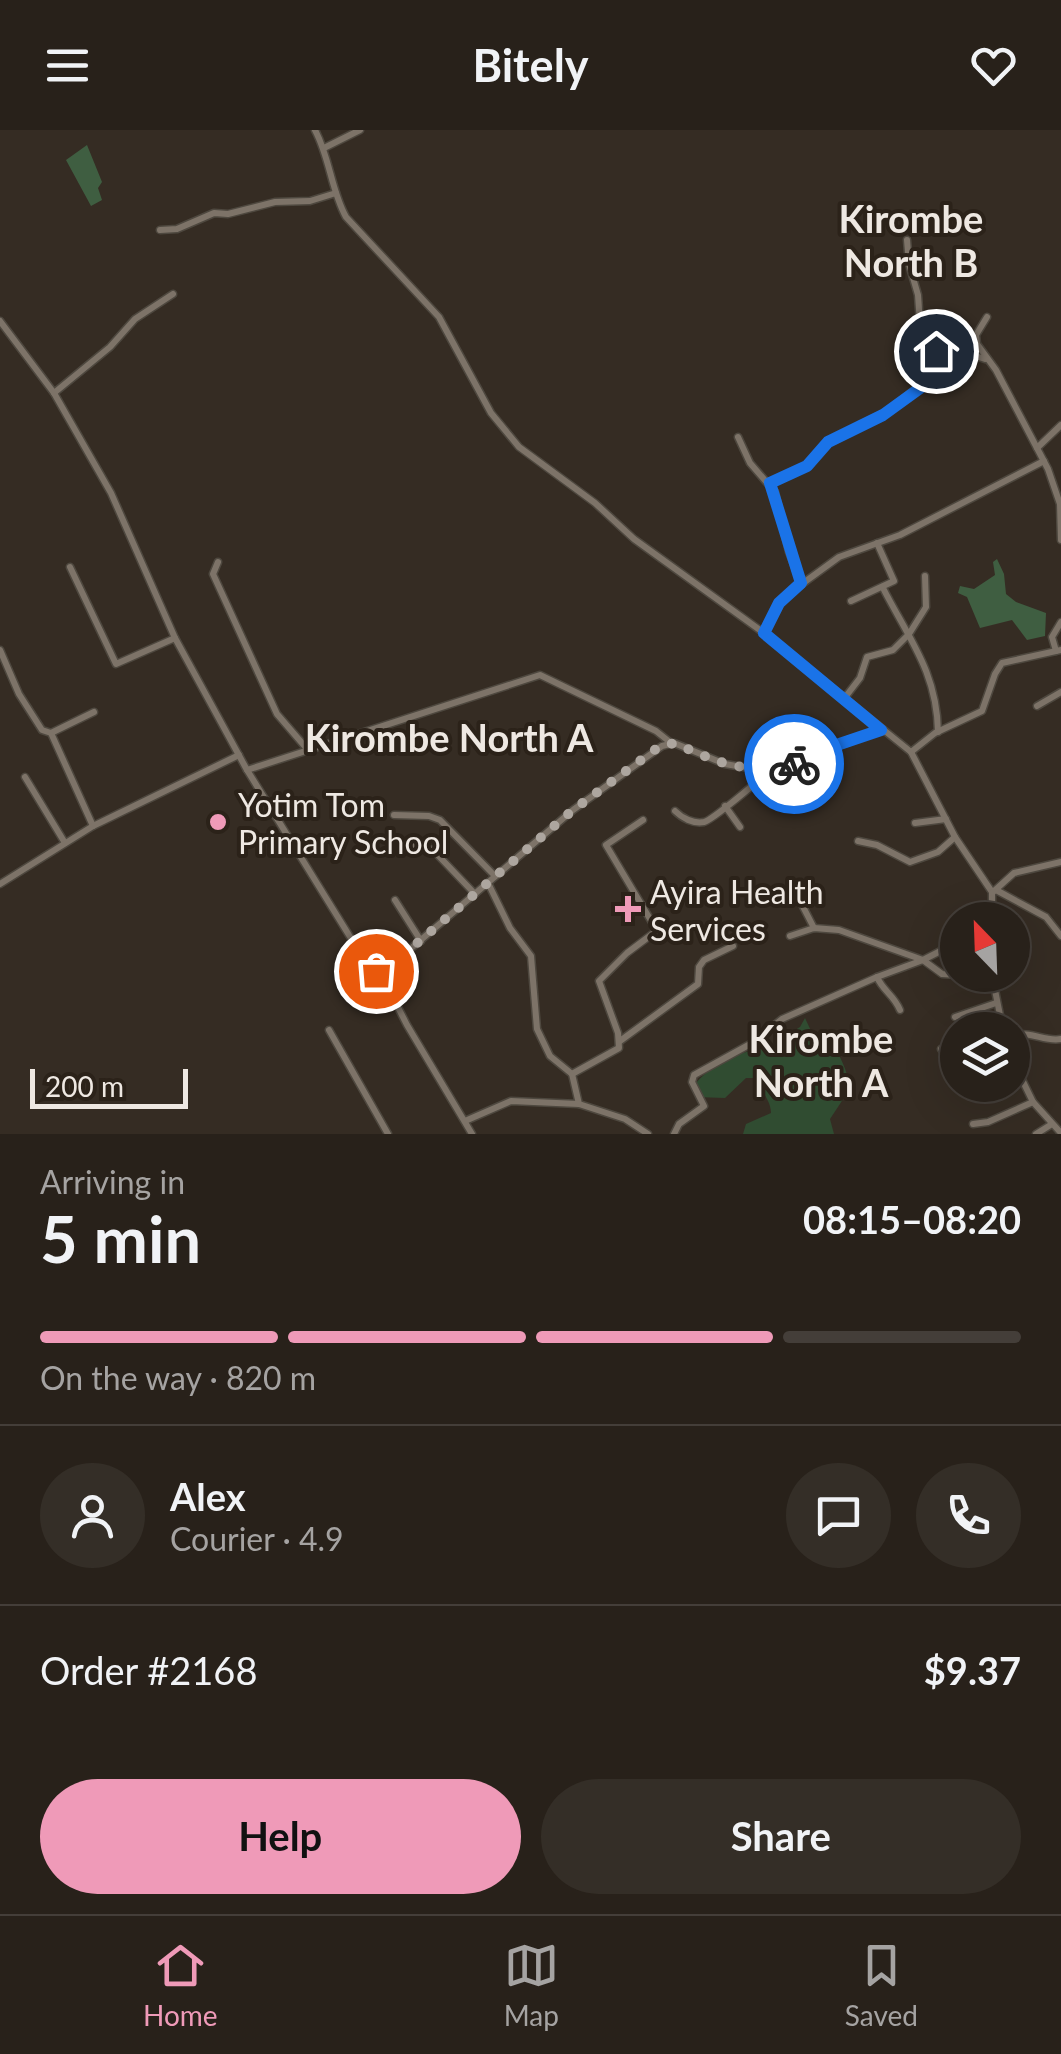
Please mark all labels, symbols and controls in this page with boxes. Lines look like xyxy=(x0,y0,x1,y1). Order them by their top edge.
icon: menu xyxy=(40,38,95,93)
text: Bitely xyxy=(472,38,589,92)
icon: heart xyxy=(966,38,1021,93)
district label: Kirombe North B xyxy=(839,195,983,285)
pin xyxy=(894,309,979,394)
icon: home xyxy=(909,324,964,379)
district label: Kirombe North A xyxy=(305,714,594,760)
courier xyxy=(744,714,844,814)
icon: bike xyxy=(767,737,822,792)
place label: Yotim Tom Primary School xyxy=(238,785,448,861)
marker: Yotim Tom Primary School xyxy=(207,811,229,833)
place label: Ayira Health Services xyxy=(650,872,824,948)
marker: Ayira Health Services xyxy=(615,896,641,922)
north arrow xyxy=(940,902,1030,992)
map controls xyxy=(940,902,1030,1102)
pin xyxy=(334,929,419,1014)
icon: bag xyxy=(349,944,404,999)
button: layers xyxy=(940,1012,1030,1102)
district label: Kirombe North A xyxy=(749,1015,893,1105)
scale bar xyxy=(30,1064,188,1108)
text: 200 m xyxy=(45,1069,124,1103)
text: Arriving in xyxy=(40,1162,185,1201)
text: 08:15–08:20 xyxy=(803,1196,1021,1242)
text: 5 min xyxy=(40,1199,201,1277)
text: On the way · 820 m xyxy=(40,1358,316,1397)
button: person xyxy=(40,1463,145,1568)
button: chat xyxy=(786,1463,891,1568)
button: phone xyxy=(916,1463,1021,1568)
text: Alex xyxy=(170,1473,246,1519)
text: Courier · 4.9 xyxy=(170,1519,344,1558)
text: Order #2168 xyxy=(40,1647,257,1693)
text: $9.37 xyxy=(924,1647,1021,1693)
button: Help xyxy=(40,1779,521,1894)
button: Share xyxy=(541,1779,1021,1894)
tab: Home xyxy=(143,1938,218,2032)
tab: Map xyxy=(504,1938,559,2032)
tab: Saved xyxy=(845,1938,918,2032)

